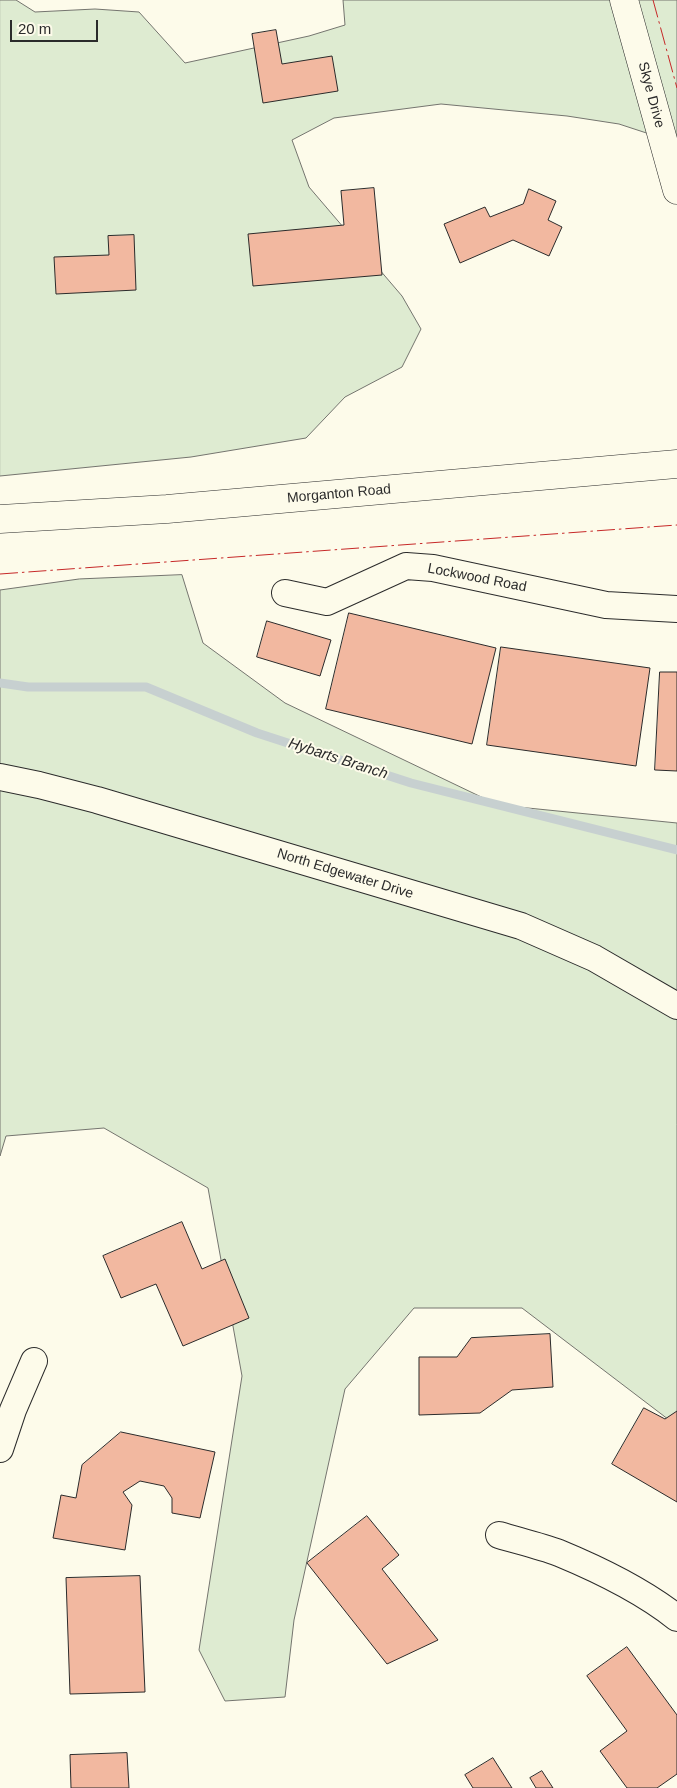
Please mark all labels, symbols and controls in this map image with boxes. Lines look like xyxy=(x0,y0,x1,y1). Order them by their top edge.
scale bar xyxy=(12,10,100,42)
text: 20 m xyxy=(18,20,51,37)
street label: Skye Drive xyxy=(634,60,668,130)
street label: Morganton Road xyxy=(286,481,392,507)
street label: Lockwood Road xyxy=(426,560,528,596)
water label: Hybarts Branch xyxy=(286,734,390,784)
street label: North Edgewater Drive xyxy=(275,845,415,903)

